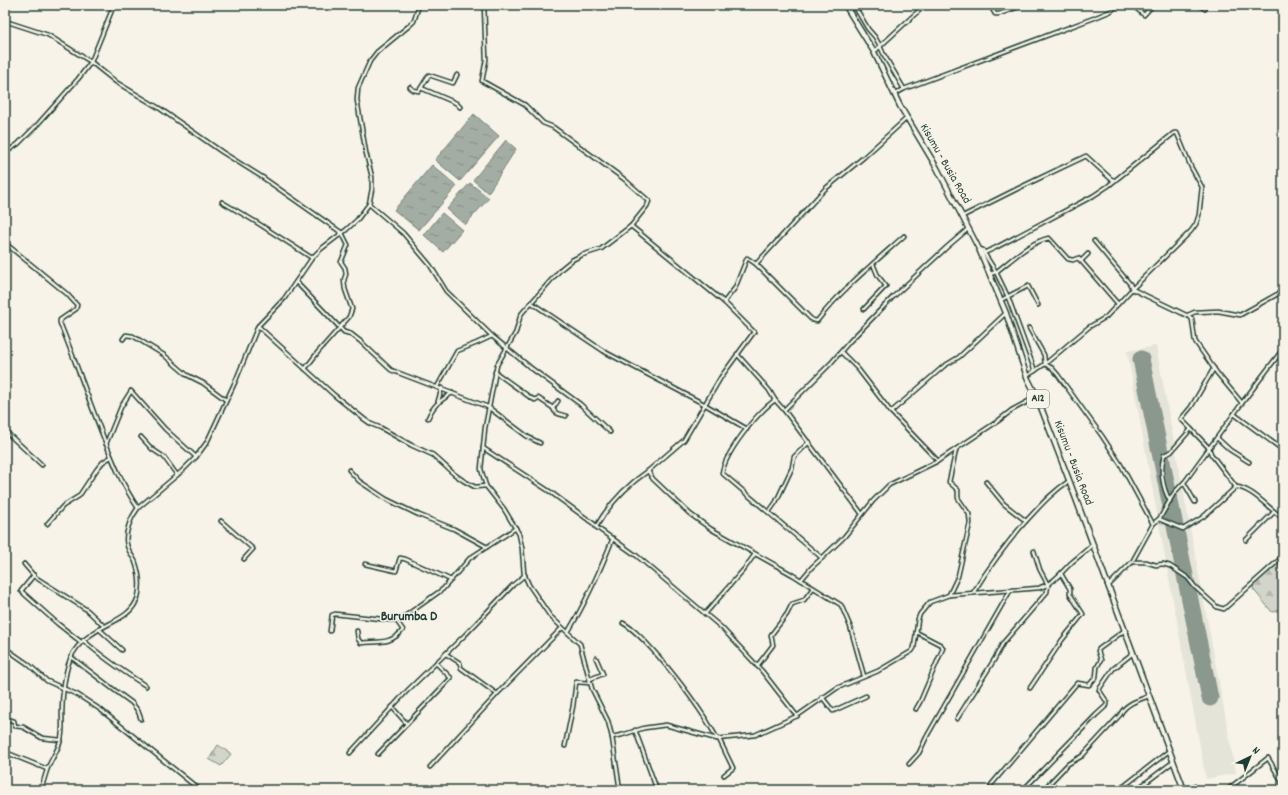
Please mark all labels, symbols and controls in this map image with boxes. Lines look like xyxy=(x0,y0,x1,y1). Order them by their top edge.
street label: Kisumu - Busia Road xyxy=(915,121,975,207)
road number: A12 xyxy=(1027,390,1049,408)
street label: Kisumu - Busia Road xyxy=(1049,418,1097,508)
district label: Burumba D xyxy=(381,607,438,627)
north arrow xyxy=(1230,737,1270,777)
text: N xyxy=(1248,743,1263,759)

